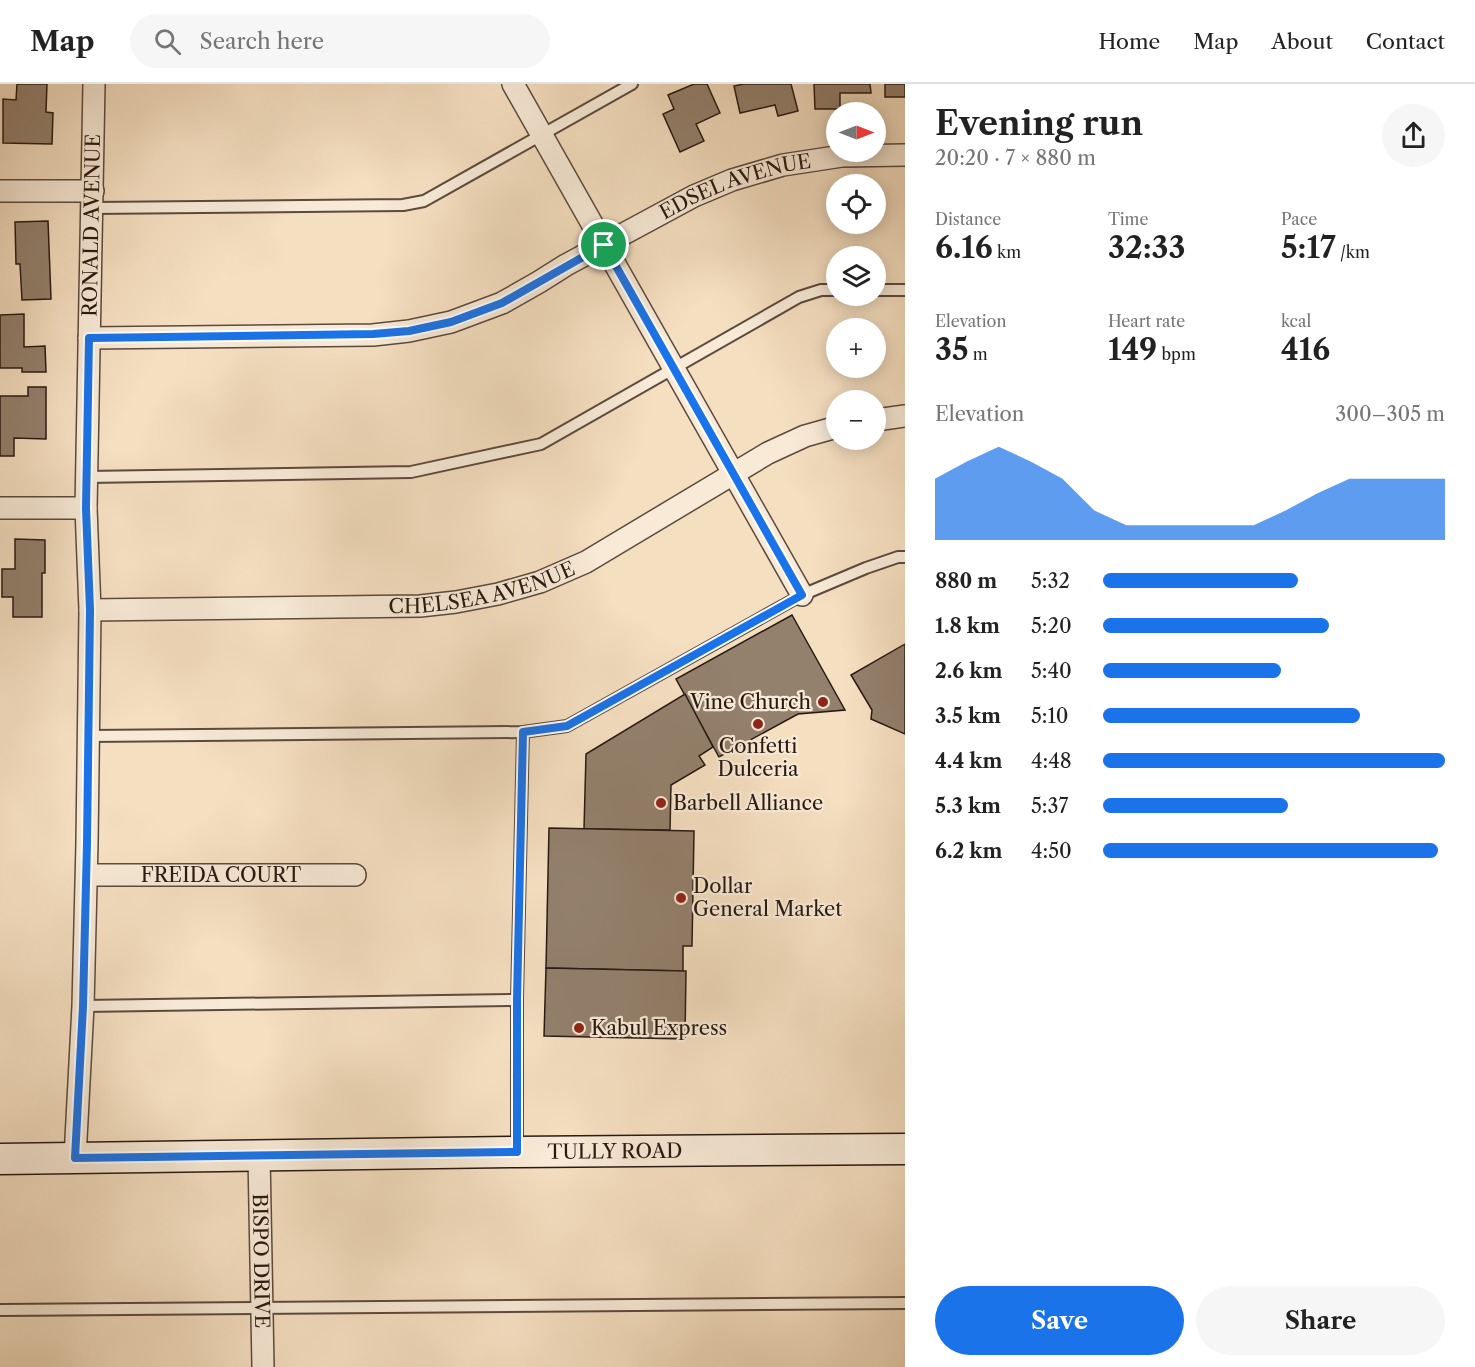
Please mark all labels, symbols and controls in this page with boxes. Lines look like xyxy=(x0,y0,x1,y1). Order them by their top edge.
search box xyxy=(130,14,550,68)
text: Map xyxy=(30,24,94,58)
icon: search xyxy=(151,25,184,58)
text: Search here xyxy=(199,28,324,55)
text: Home xyxy=(1099,29,1160,54)
text: Map xyxy=(1193,29,1238,54)
text: About xyxy=(1271,29,1333,54)
text: Contact xyxy=(1366,29,1445,54)
north arrow xyxy=(826,102,886,162)
map controls xyxy=(826,102,886,450)
text: Evening run xyxy=(935,103,1143,144)
button: share xyxy=(1382,104,1445,167)
street label: RONALD AVENUE xyxy=(78,134,105,317)
text: 20:20 · 7 × 880 m xyxy=(935,146,1096,170)
street label: EDSEL AVENUE xyxy=(655,149,813,224)
button: locate xyxy=(826,174,886,234)
text: Distance xyxy=(935,209,1001,229)
text: Time xyxy=(1108,209,1148,229)
text: Pace xyxy=(1281,209,1317,229)
pin xyxy=(578,219,629,270)
icon: arrive xyxy=(587,228,620,261)
text: 6.16 xyxy=(935,229,993,266)
text: 32:33 xyxy=(1108,229,1185,266)
text: 5:17 xyxy=(1281,229,1336,266)
text: km xyxy=(993,242,1021,262)
text: /km xyxy=(1336,242,1370,262)
button: layers xyxy=(826,246,886,306)
text: Elevation xyxy=(935,311,1006,331)
text: Heart rate xyxy=(1108,311,1185,331)
text: kcal xyxy=(1281,311,1311,331)
button: + xyxy=(826,318,886,378)
text: 35 xyxy=(935,331,969,368)
text: 149 xyxy=(1108,331,1157,368)
text: 416 xyxy=(1281,331,1330,368)
text: m xyxy=(969,344,988,364)
text: bpm xyxy=(1157,344,1196,364)
button: − xyxy=(826,390,886,450)
text: Elevation xyxy=(935,402,1024,426)
text: 300–305 m xyxy=(1335,402,1445,426)
street label: CHELSEA AVENUE xyxy=(388,556,579,618)
text: 880 m xyxy=(935,569,997,593)
text: 5:32 xyxy=(1031,569,1070,593)
text: 1.8 km xyxy=(935,614,1000,638)
text: 5:20 xyxy=(1031,614,1072,638)
text: 2.6 km xyxy=(935,659,1002,683)
text: 5:40 xyxy=(1031,659,1072,683)
place label: Vine Church xyxy=(689,690,811,714)
marker: Vine Church xyxy=(816,695,830,709)
text: 3.5 km xyxy=(935,704,1001,728)
text: 5:10 xyxy=(1031,704,1069,728)
marker: Confetti Dulceria xyxy=(751,717,765,731)
place label: Confetti Dulceria xyxy=(717,734,799,781)
text: 4.4 km xyxy=(935,749,1002,773)
text: 4:48 xyxy=(1031,749,1072,773)
place label: Barbell Alliance xyxy=(673,791,823,815)
text: 5.3 km xyxy=(935,794,1001,818)
text: 5:37 xyxy=(1031,794,1068,818)
marker: Barbell Alliance xyxy=(654,796,668,810)
text: 6.2 km xyxy=(935,839,1002,863)
text: 4:50 xyxy=(1031,839,1072,863)
street label: FREIDA COURT xyxy=(141,863,301,887)
place label: Dollar General Market xyxy=(693,874,842,921)
marker: Dollar General Market xyxy=(674,891,688,905)
place label: Kabul Express xyxy=(591,1016,727,1040)
marker: Kabul Express xyxy=(572,1021,586,1035)
street label: TULLY ROAD xyxy=(547,1139,683,1164)
street label: BISPO DRIVE xyxy=(248,1193,274,1329)
button: Save xyxy=(935,1286,1184,1355)
button: Share xyxy=(1196,1286,1445,1355)

